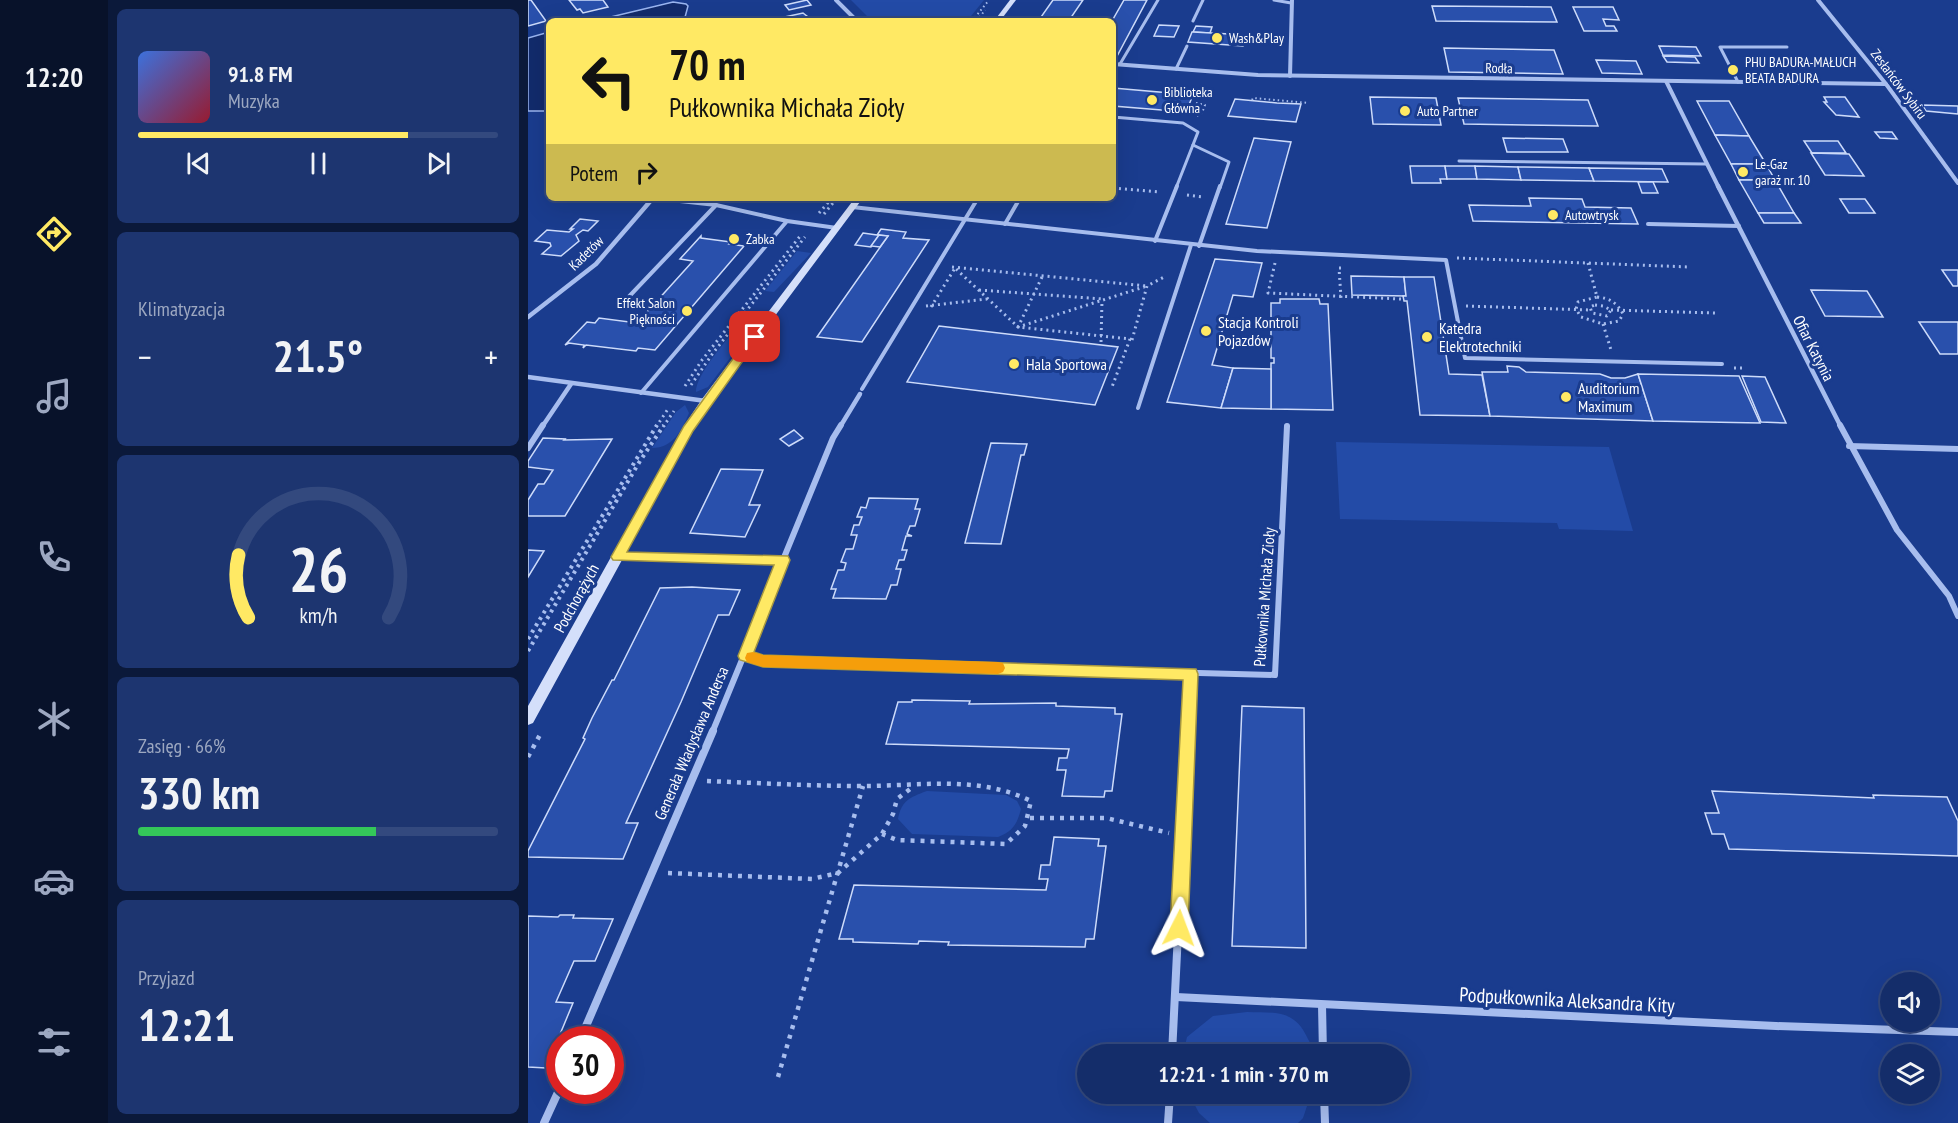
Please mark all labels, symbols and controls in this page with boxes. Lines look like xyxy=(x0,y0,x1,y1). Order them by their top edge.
place label: Wash&Play xyxy=(1229,29,1285,47)
marker: Wash&Play xyxy=(1210,31,1224,45)
text: 70 m xyxy=(669,37,746,92)
icon: left xyxy=(570,42,648,120)
street label: Zesłańców Sybiru xyxy=(1867,45,1931,123)
place label: PHU BADURA-MAŁUCH BEATA BADURA xyxy=(1745,53,1856,87)
street label: Rodła xyxy=(1485,59,1513,77)
text: 12:20 xyxy=(25,60,83,94)
text: 91.8 FM xyxy=(228,60,293,88)
marker: PHU BADURA-MAŁUCH BEATA BADURA xyxy=(1726,63,1740,77)
place label: Biblioteka Główna xyxy=(1164,83,1213,117)
text: Muzyka xyxy=(228,88,280,114)
text: Pułkownika Michała Zioły xyxy=(669,90,904,124)
marker: Biblioteka Główna xyxy=(1145,93,1159,107)
place label: Auto Partner xyxy=(1417,102,1478,120)
marker: Auto Partner xyxy=(1398,104,1412,118)
icon: previous xyxy=(182,147,215,180)
icon: pause xyxy=(302,147,335,180)
icon: next xyxy=(422,147,455,180)
place label: Le-Gaz garaż nr. 10 xyxy=(1755,155,1810,189)
icon: right xyxy=(630,156,663,189)
text: Potem xyxy=(570,159,618,187)
marker: Le-Gaz garaż nr. 10 xyxy=(1736,165,1750,179)
place label: Autowtrysk xyxy=(1565,206,1619,224)
marker: Autowtrysk xyxy=(1546,208,1560,222)
icon: directions xyxy=(33,213,75,255)
place label: Żabka xyxy=(746,230,775,248)
street label: Kadetów xyxy=(565,231,608,274)
marker: Żabka xyxy=(727,232,741,246)
place label: Effekt Salon Piękności xyxy=(617,294,675,328)
text: Klimatyzacja xyxy=(138,296,225,322)
marker: Effekt Salon Piękności xyxy=(680,304,694,318)
pin xyxy=(729,311,780,362)
place label: Stacja Kontroli Pojazdów xyxy=(1218,312,1299,350)
street label: Ofiar Katynia xyxy=(1789,312,1839,384)
place label: Katedra Elektrotechniki xyxy=(1439,318,1522,356)
icon: arrive xyxy=(738,320,771,353)
marker: Stacja Kontroli Pojazdów xyxy=(1199,324,1213,338)
text: 21.5° xyxy=(273,326,363,384)
marker: Katedra Elektrotechniki xyxy=(1420,330,1434,344)
text: − xyxy=(138,335,152,378)
text: + xyxy=(484,335,498,378)
place label: Hala Sportowa xyxy=(1026,354,1107,374)
marker: Hala Sportowa xyxy=(1007,357,1021,371)
icon: music xyxy=(33,375,75,417)
place label: Auditorium Maximum xyxy=(1578,378,1639,416)
marker: Auditorium Maximum xyxy=(1559,390,1573,404)
street label: Pułkownika Michała Zioły xyxy=(1249,527,1279,667)
text: 26 xyxy=(288,529,348,610)
icon: phone xyxy=(33,536,75,578)
street label: Podchorążych xyxy=(549,560,603,636)
text: km/h xyxy=(299,602,337,630)
street label: Generała Władysława Andersa xyxy=(650,663,732,823)
icon: climate xyxy=(33,698,75,740)
text: Zasięg · 66% xyxy=(138,733,226,759)
text: 330 km xyxy=(138,763,260,821)
icon: car xyxy=(33,860,75,902)
position arrow xyxy=(1147,896,1211,960)
text: Przyjazd xyxy=(138,965,195,991)
map controls xyxy=(1880,972,1940,1104)
button: sound xyxy=(1880,972,1940,1032)
street label: Podpułkownika Aleksandra Kity xyxy=(1459,981,1676,1019)
text: 12:21 xyxy=(138,995,235,1053)
icon: filters xyxy=(33,1021,75,1063)
speed limit sign: 30 xyxy=(546,1026,624,1104)
button: layers xyxy=(1880,1044,1940,1104)
text: 12:21 · 1 min · 370 m xyxy=(1158,1060,1329,1088)

